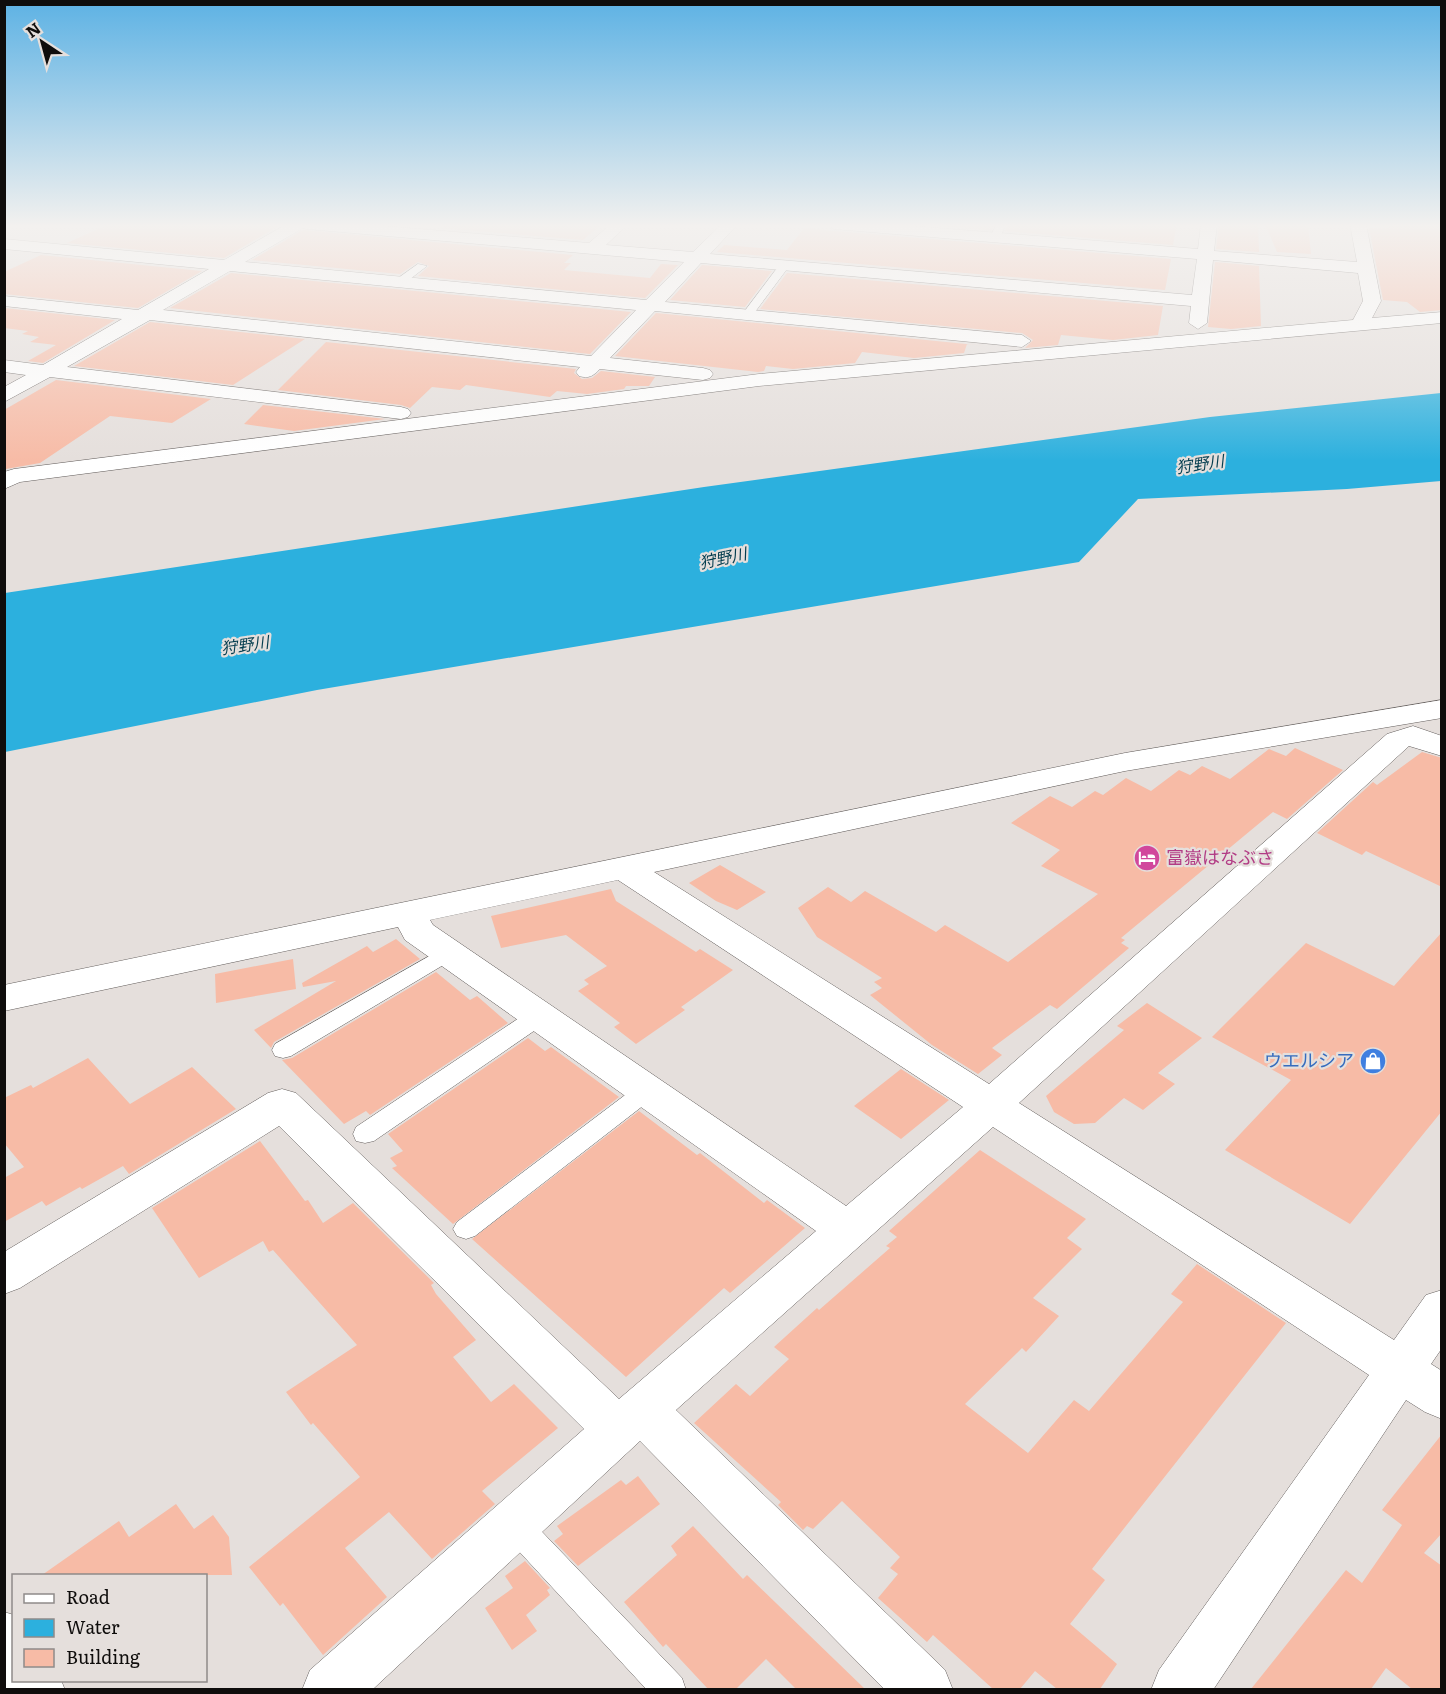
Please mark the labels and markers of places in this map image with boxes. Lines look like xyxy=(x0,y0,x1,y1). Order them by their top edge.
hotel icon: 富嶽はなぶさ xyxy=(1132,843,1162,873)
place label: 富嶽はなぶさ xyxy=(1166,843,1274,870)
place label: ウエルシア xyxy=(1264,1046,1354,1073)
shop icon: ウエルシア xyxy=(1358,1046,1388,1076)

